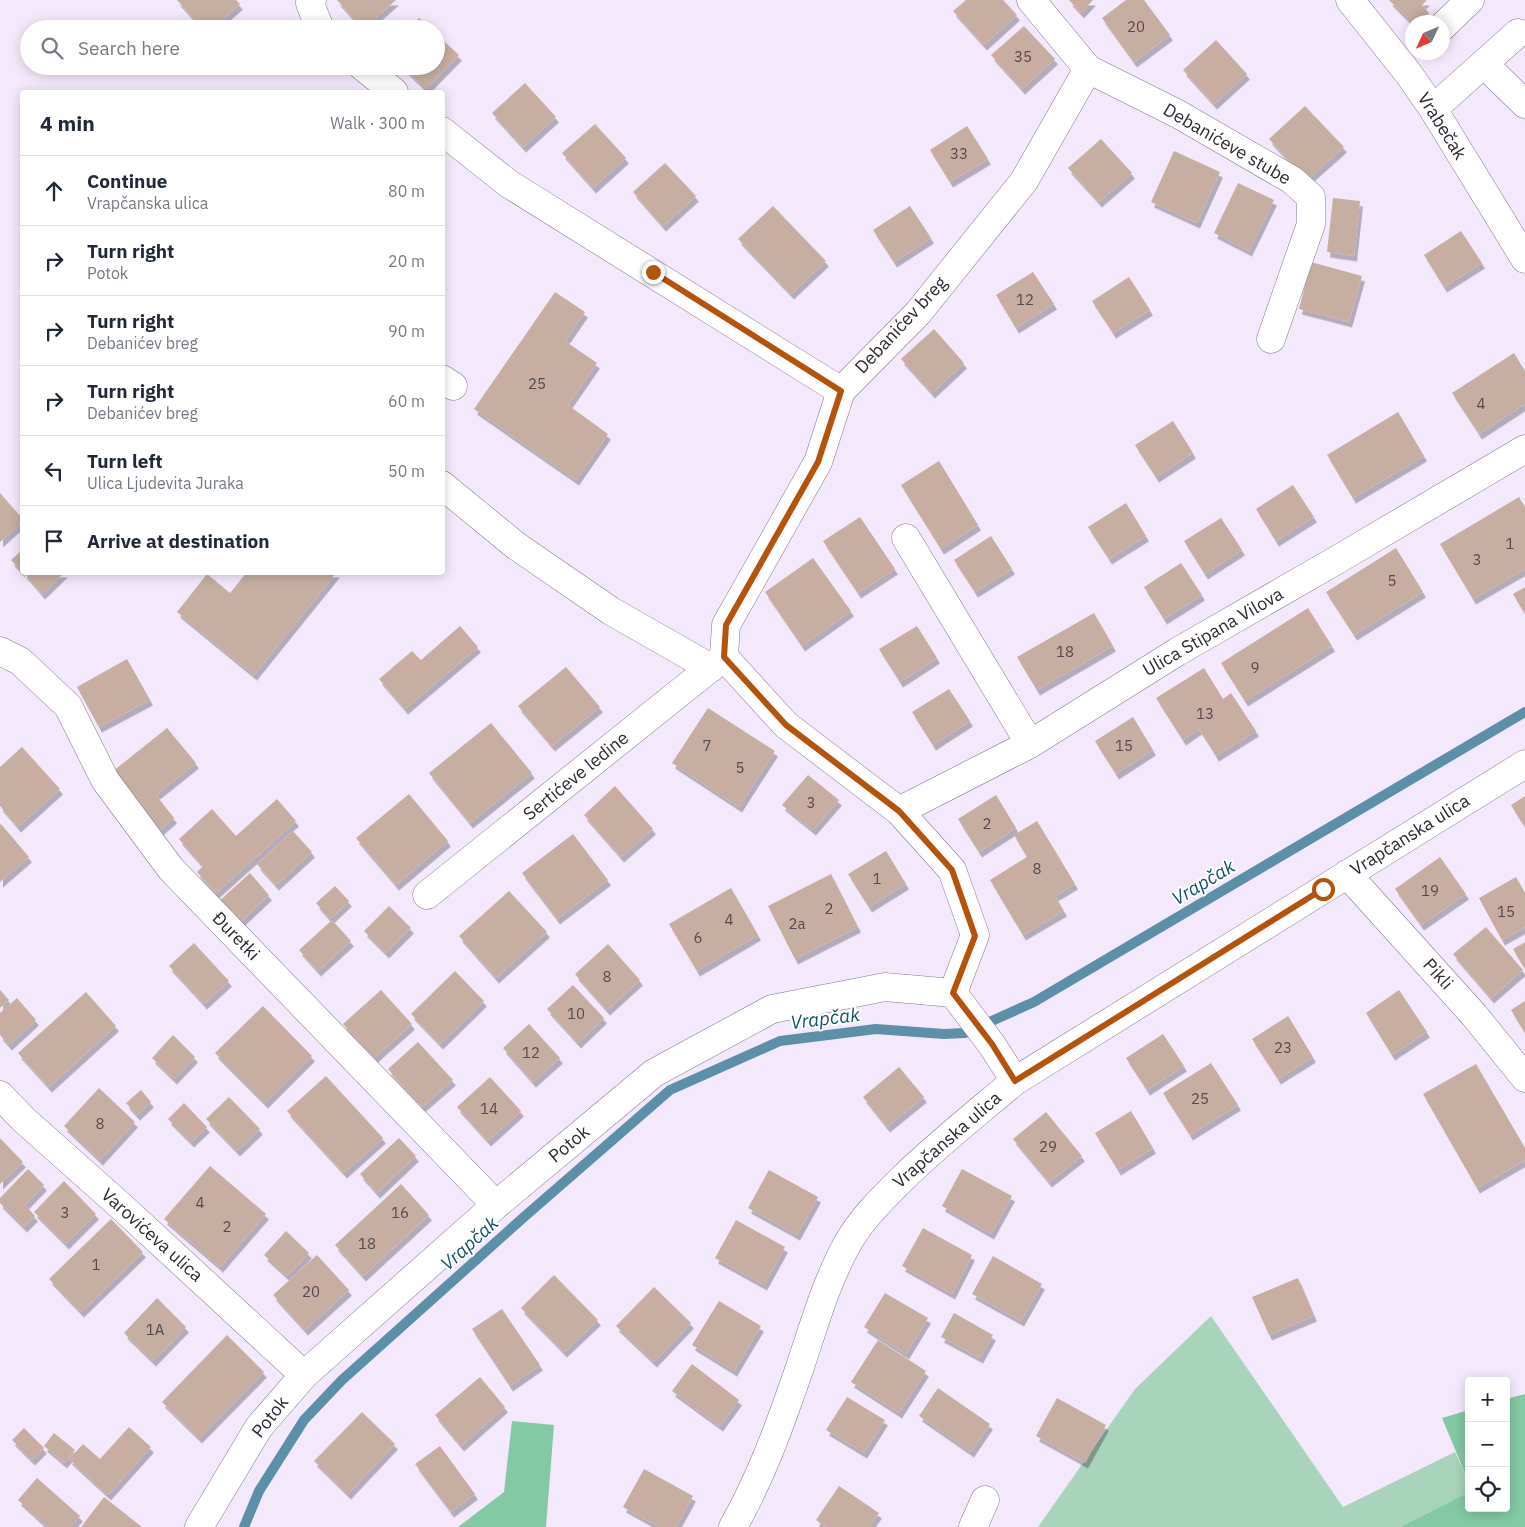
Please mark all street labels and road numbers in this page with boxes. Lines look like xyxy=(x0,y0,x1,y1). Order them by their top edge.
street label: Vrabečak xyxy=(1413,88,1472,164)
street label: Debanićeve stube xyxy=(1159,98,1295,190)
street label: Debanićev breg xyxy=(850,271,952,378)
street label: Ulica Stipana Vilova xyxy=(1138,582,1287,681)
street label: Sertićeve ledine xyxy=(518,726,633,825)
street label: Vrapčanska ulica xyxy=(1346,788,1474,880)
street label: Đuretki xyxy=(208,906,265,965)
street label: Pikli xyxy=(1418,953,1458,994)
street label: Vrapčanska ulica xyxy=(888,1086,1006,1193)
street label: Potok xyxy=(543,1120,594,1167)
street label: Varovićeva ulica xyxy=(97,1183,208,1287)
street label: Potok xyxy=(246,1391,293,1442)

